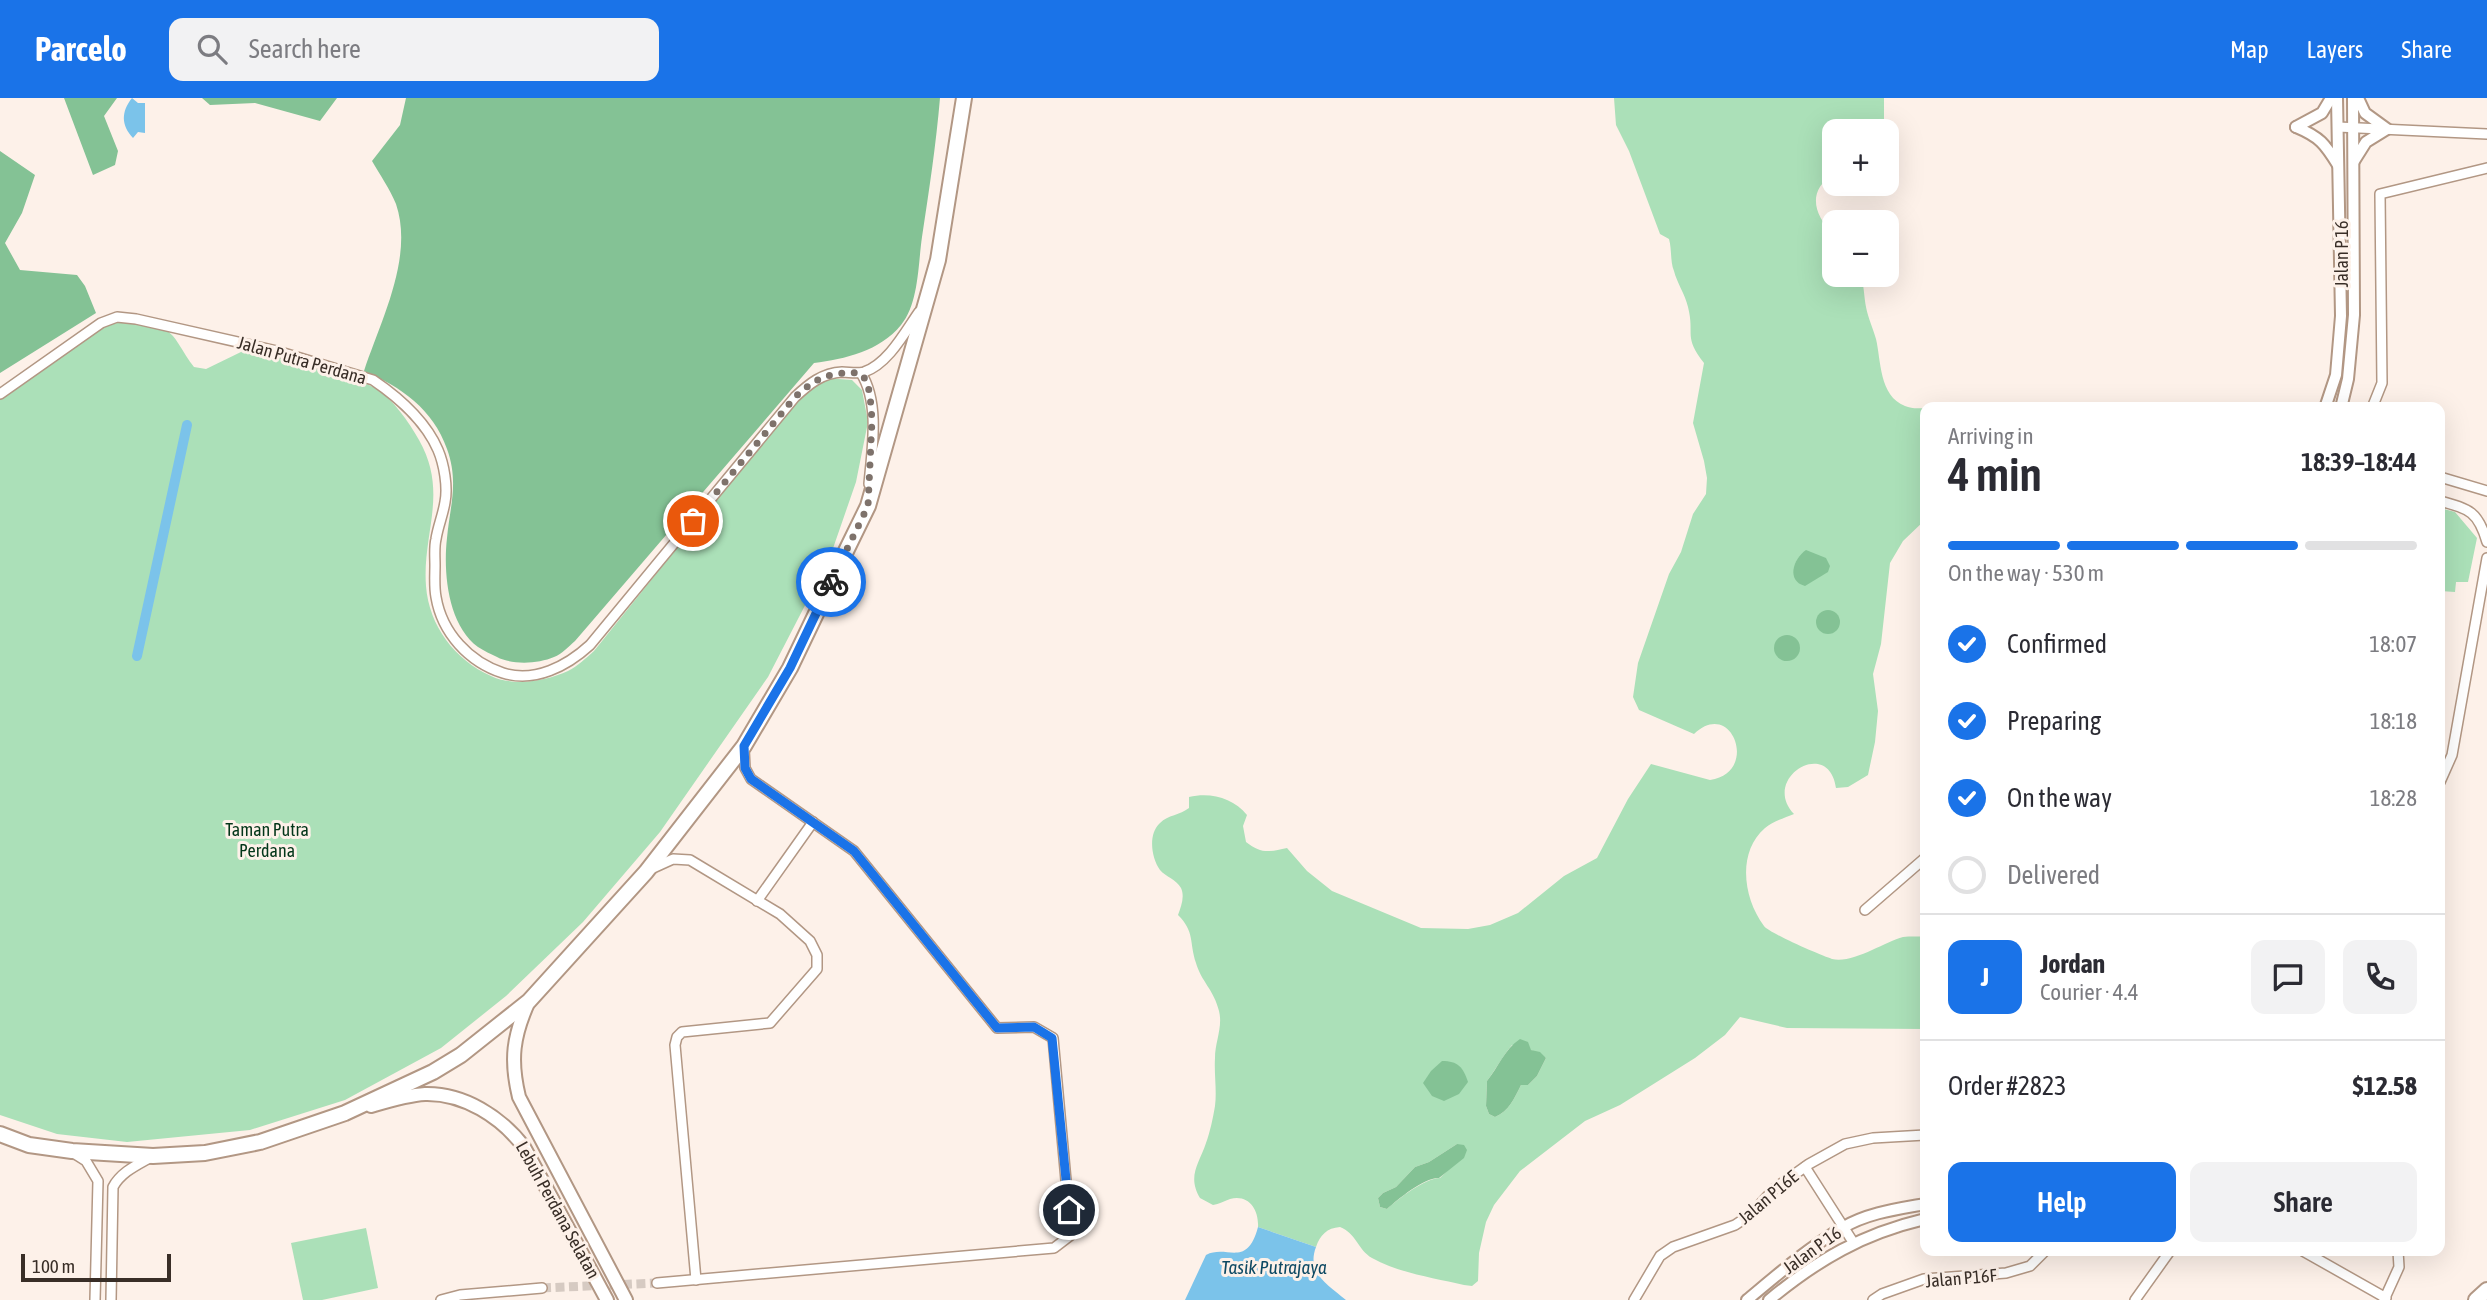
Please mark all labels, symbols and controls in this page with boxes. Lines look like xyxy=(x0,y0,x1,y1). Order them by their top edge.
search box xyxy=(169,18,659,81)
text: Parcelo xyxy=(35,30,127,68)
icon: search xyxy=(193,30,231,68)
text: Search here xyxy=(249,34,361,64)
text: Map xyxy=(2230,36,2269,63)
text: Layers xyxy=(2307,36,2363,63)
text: Share xyxy=(2401,36,2452,63)
map controls xyxy=(1822,119,1899,287)
button: + xyxy=(1822,119,1899,196)
button: − xyxy=(1822,210,1899,287)
street label: Jalan P 16 xyxy=(2331,221,2352,287)
street label: Jalan Putra Perdana xyxy=(235,332,369,388)
text: Arriving in xyxy=(1948,423,2034,449)
text: 18:39–18:44 xyxy=(2301,447,2417,477)
text: 4 min xyxy=(1948,448,2042,501)
pin xyxy=(663,491,723,551)
icon: bag xyxy=(674,502,712,540)
courier xyxy=(796,547,866,617)
text: On the way · 530 m xyxy=(1948,560,2104,586)
icon: bike xyxy=(812,563,850,601)
icon: check xyxy=(1948,625,1986,663)
text: Confirmed xyxy=(2007,629,2107,659)
text: 18:07 xyxy=(2369,631,2417,657)
icon: check xyxy=(1948,702,1986,740)
text: Preparing xyxy=(2007,706,2101,736)
text: 18:18 xyxy=(2370,708,2417,734)
icon: check xyxy=(1948,779,1986,817)
text: On the way xyxy=(2007,783,2112,813)
text: 18:28 xyxy=(2370,785,2417,811)
park label: Taman Putra Perdana xyxy=(225,819,309,861)
text: Delivered xyxy=(2007,860,2100,890)
button: chat xyxy=(2251,940,2325,1014)
button: phone xyxy=(2343,940,2417,1014)
text: Jordan xyxy=(2040,949,2105,979)
text: J xyxy=(1981,962,1989,992)
text: Courier · 4.4 xyxy=(2040,979,2139,1005)
text: Order #2823 xyxy=(1948,1071,2067,1101)
text: $12.58 xyxy=(2353,1071,2417,1101)
street label: Lebuh Perdana Selatan xyxy=(512,1138,604,1282)
button: Help xyxy=(1948,1162,2176,1242)
button: Share xyxy=(2190,1162,2417,1242)
street label: Jalan P16E xyxy=(1734,1166,1803,1228)
pin xyxy=(1039,1180,1099,1240)
icon: home xyxy=(1050,1191,1088,1229)
street label: Jalan P 16 xyxy=(1779,1222,1845,1278)
scale bar xyxy=(21,1251,172,1283)
text: 100 m xyxy=(32,1255,75,1277)
water label: Tasik Putrajaya xyxy=(1221,1256,1327,1278)
street label: Jalan P16F xyxy=(1924,1264,1998,1292)

